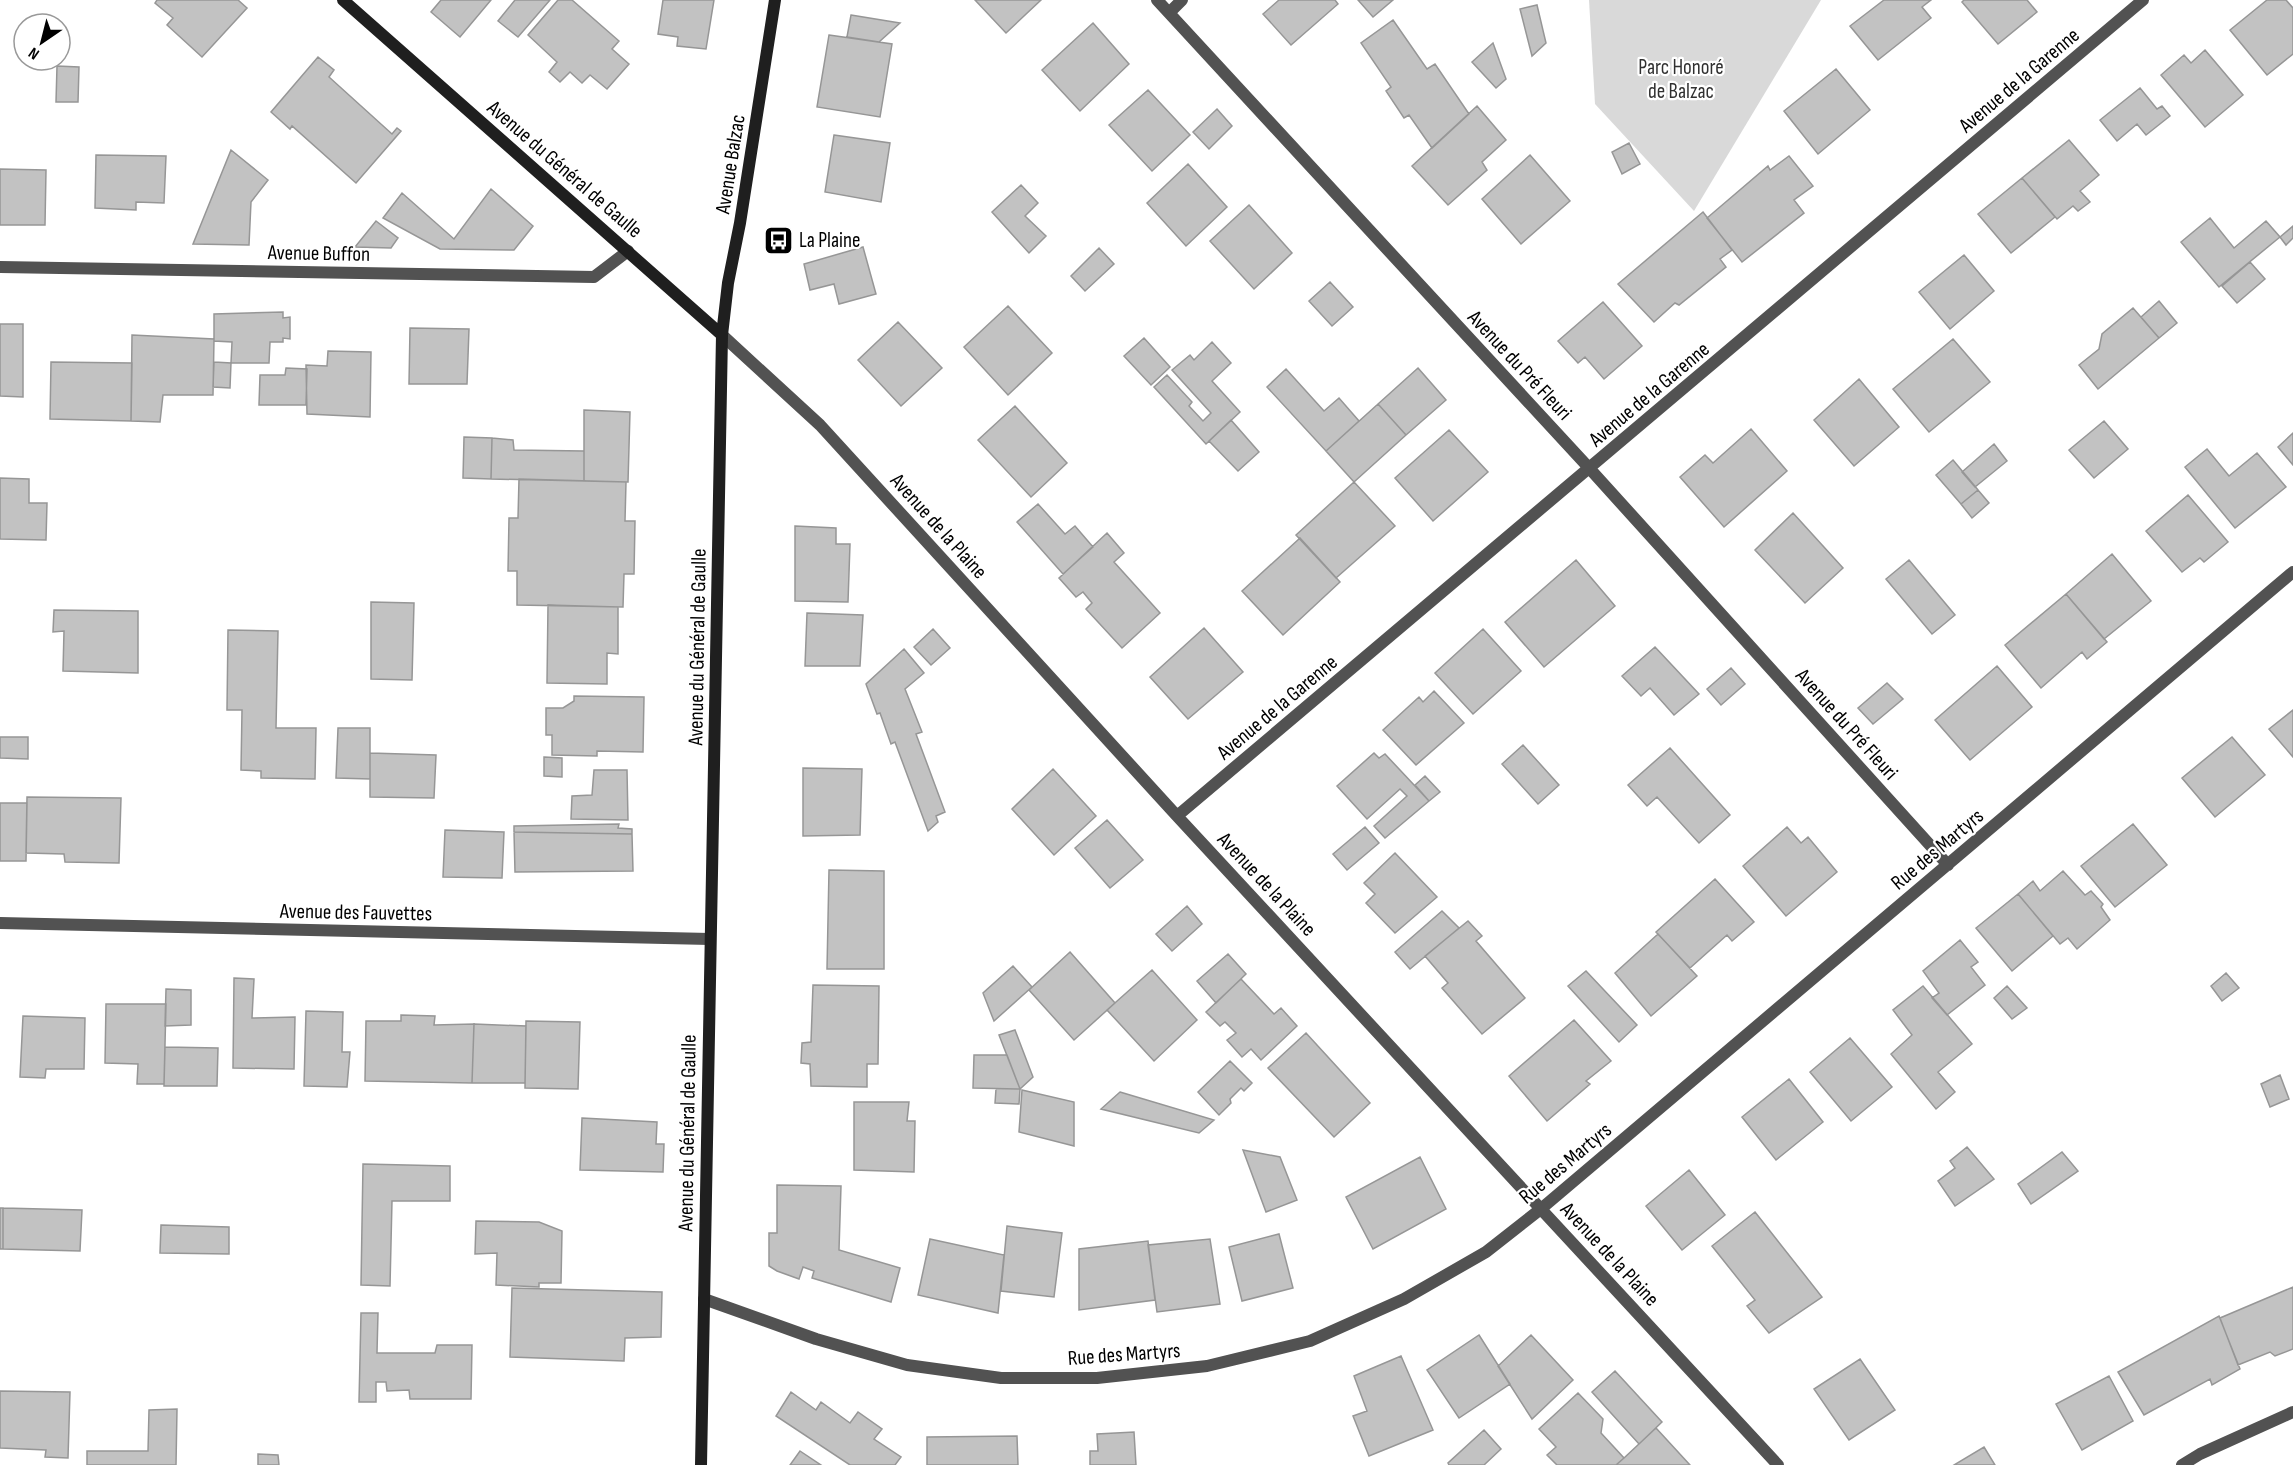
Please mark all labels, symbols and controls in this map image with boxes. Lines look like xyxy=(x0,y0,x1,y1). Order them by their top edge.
north arrow xyxy=(12,12,72,72)
street label: Avenue de la Garenne xyxy=(1953,23,2085,139)
text: N xyxy=(25,43,43,63)
park label: Parc Honoré de Balzac xyxy=(1638,55,1724,104)
street label: Avenue du Général de Gaulle xyxy=(481,95,647,243)
street label: Avenue Balzac xyxy=(710,113,751,216)
bus stop icon: La Plaine xyxy=(762,224,794,256)
place label: La Plaine xyxy=(799,228,860,253)
street label: Avenue Buffon xyxy=(267,240,370,267)
street label: Avenue du Pré Fleuri xyxy=(1462,305,1577,425)
street label: Avenue de la Garenne xyxy=(1583,337,1715,453)
street label: Avenue de la Plaine xyxy=(884,468,992,584)
street label: Avenue du Général de Gaulle xyxy=(683,548,712,747)
street label: Avenue de la Garenne xyxy=(1211,650,1343,766)
street label: Avenue du Pré Fleuri xyxy=(1790,663,1903,785)
street label: Rue des Martyrs xyxy=(1886,803,1989,895)
street label: Avenue de la Plaine xyxy=(1212,827,1321,941)
street label: Avenue des Fauvettes xyxy=(279,899,432,926)
street label: Avenue du Général de Gaulle xyxy=(673,1034,702,1233)
street label: Rue des Martyrs xyxy=(1514,1117,1617,1209)
street label: Avenue de la Plaine xyxy=(1555,1197,1664,1311)
street label: Rue des Martyrs xyxy=(1067,1338,1181,1371)

